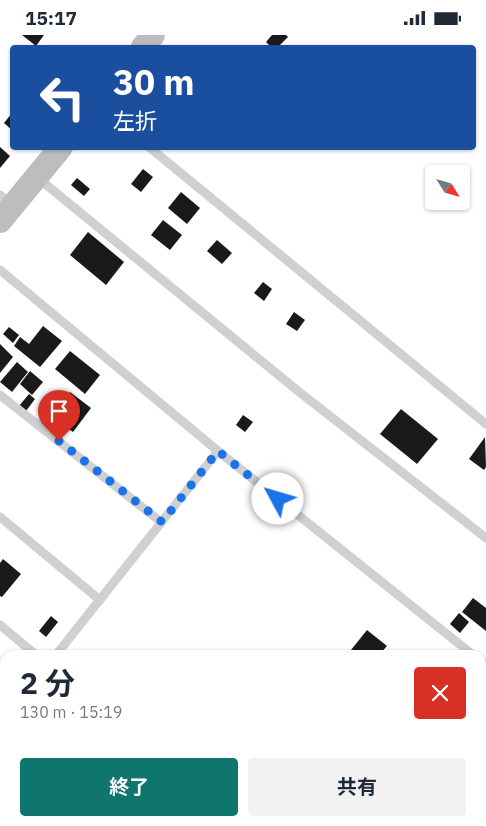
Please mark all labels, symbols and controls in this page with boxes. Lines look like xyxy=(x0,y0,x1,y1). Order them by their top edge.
text: 15:17 xyxy=(25,6,77,30)
text: 30 m xyxy=(113,59,195,105)
icon: left xyxy=(30,65,95,130)
text: 左折 xyxy=(113,106,157,135)
north arrow xyxy=(425,165,470,210)
map controls xyxy=(425,165,470,210)
pin xyxy=(38,390,80,441)
icon: arrive xyxy=(45,397,73,425)
position arrow xyxy=(251,472,303,524)
text: 2 分 xyxy=(20,663,75,702)
button: close xyxy=(414,667,466,719)
text: 130 m · 15:19 xyxy=(20,702,122,722)
button: 終了 xyxy=(20,758,238,816)
button: 共有 xyxy=(248,758,466,816)

